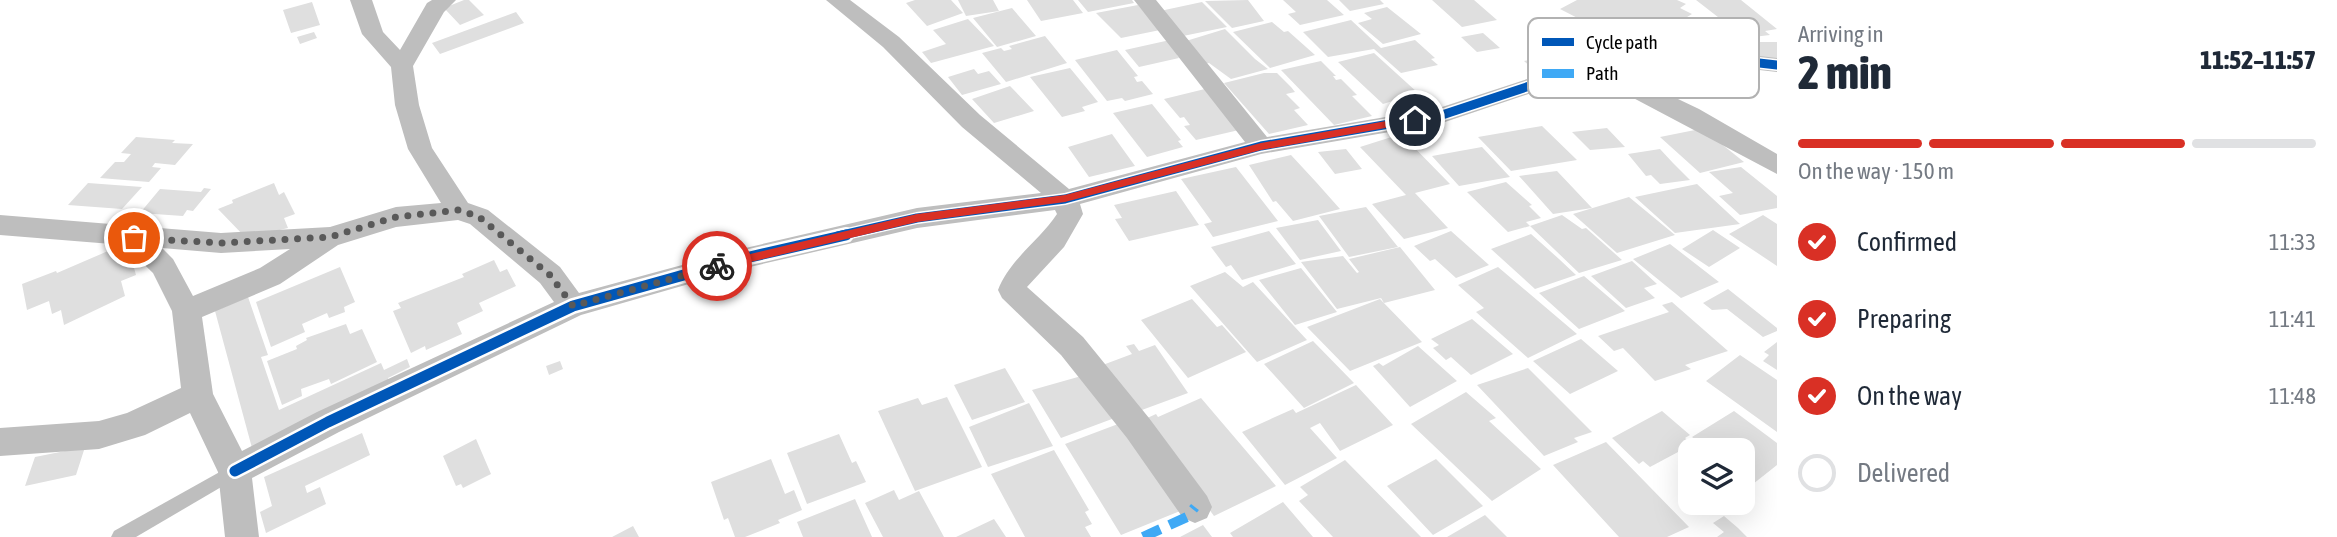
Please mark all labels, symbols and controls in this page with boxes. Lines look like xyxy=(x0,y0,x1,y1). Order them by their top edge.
legend xyxy=(1528,18,1759,98)
text: Arriving in xyxy=(1798,21,1884,47)
text: Cycle path xyxy=(1586,31,1658,53)
text: 11:52–11:57 xyxy=(2200,45,2316,75)
text: 2 min xyxy=(1798,46,1892,99)
text: Path xyxy=(1586,62,1618,84)
pin xyxy=(1385,90,1445,150)
icon: home xyxy=(1396,101,1434,139)
text: On the way · 150 m xyxy=(1798,158,1954,184)
pin xyxy=(104,208,164,268)
icon: bag xyxy=(115,219,153,257)
icon: check xyxy=(1798,223,1836,261)
text: Confirmed xyxy=(1857,227,1957,257)
text: 11:33 xyxy=(2269,229,2316,255)
courier xyxy=(682,231,752,301)
icon: bike xyxy=(698,247,736,285)
icon: check xyxy=(1798,300,1836,338)
text: Preparing xyxy=(1857,304,1951,334)
text: 11:41 xyxy=(2269,306,2316,332)
icon: check xyxy=(1798,377,1836,415)
text: On the way xyxy=(1857,381,1962,411)
text: 11:48 xyxy=(2269,383,2316,409)
map controls xyxy=(1678,438,1755,515)
button: layers xyxy=(1678,438,1755,515)
text: Delivered xyxy=(1857,458,1950,488)

